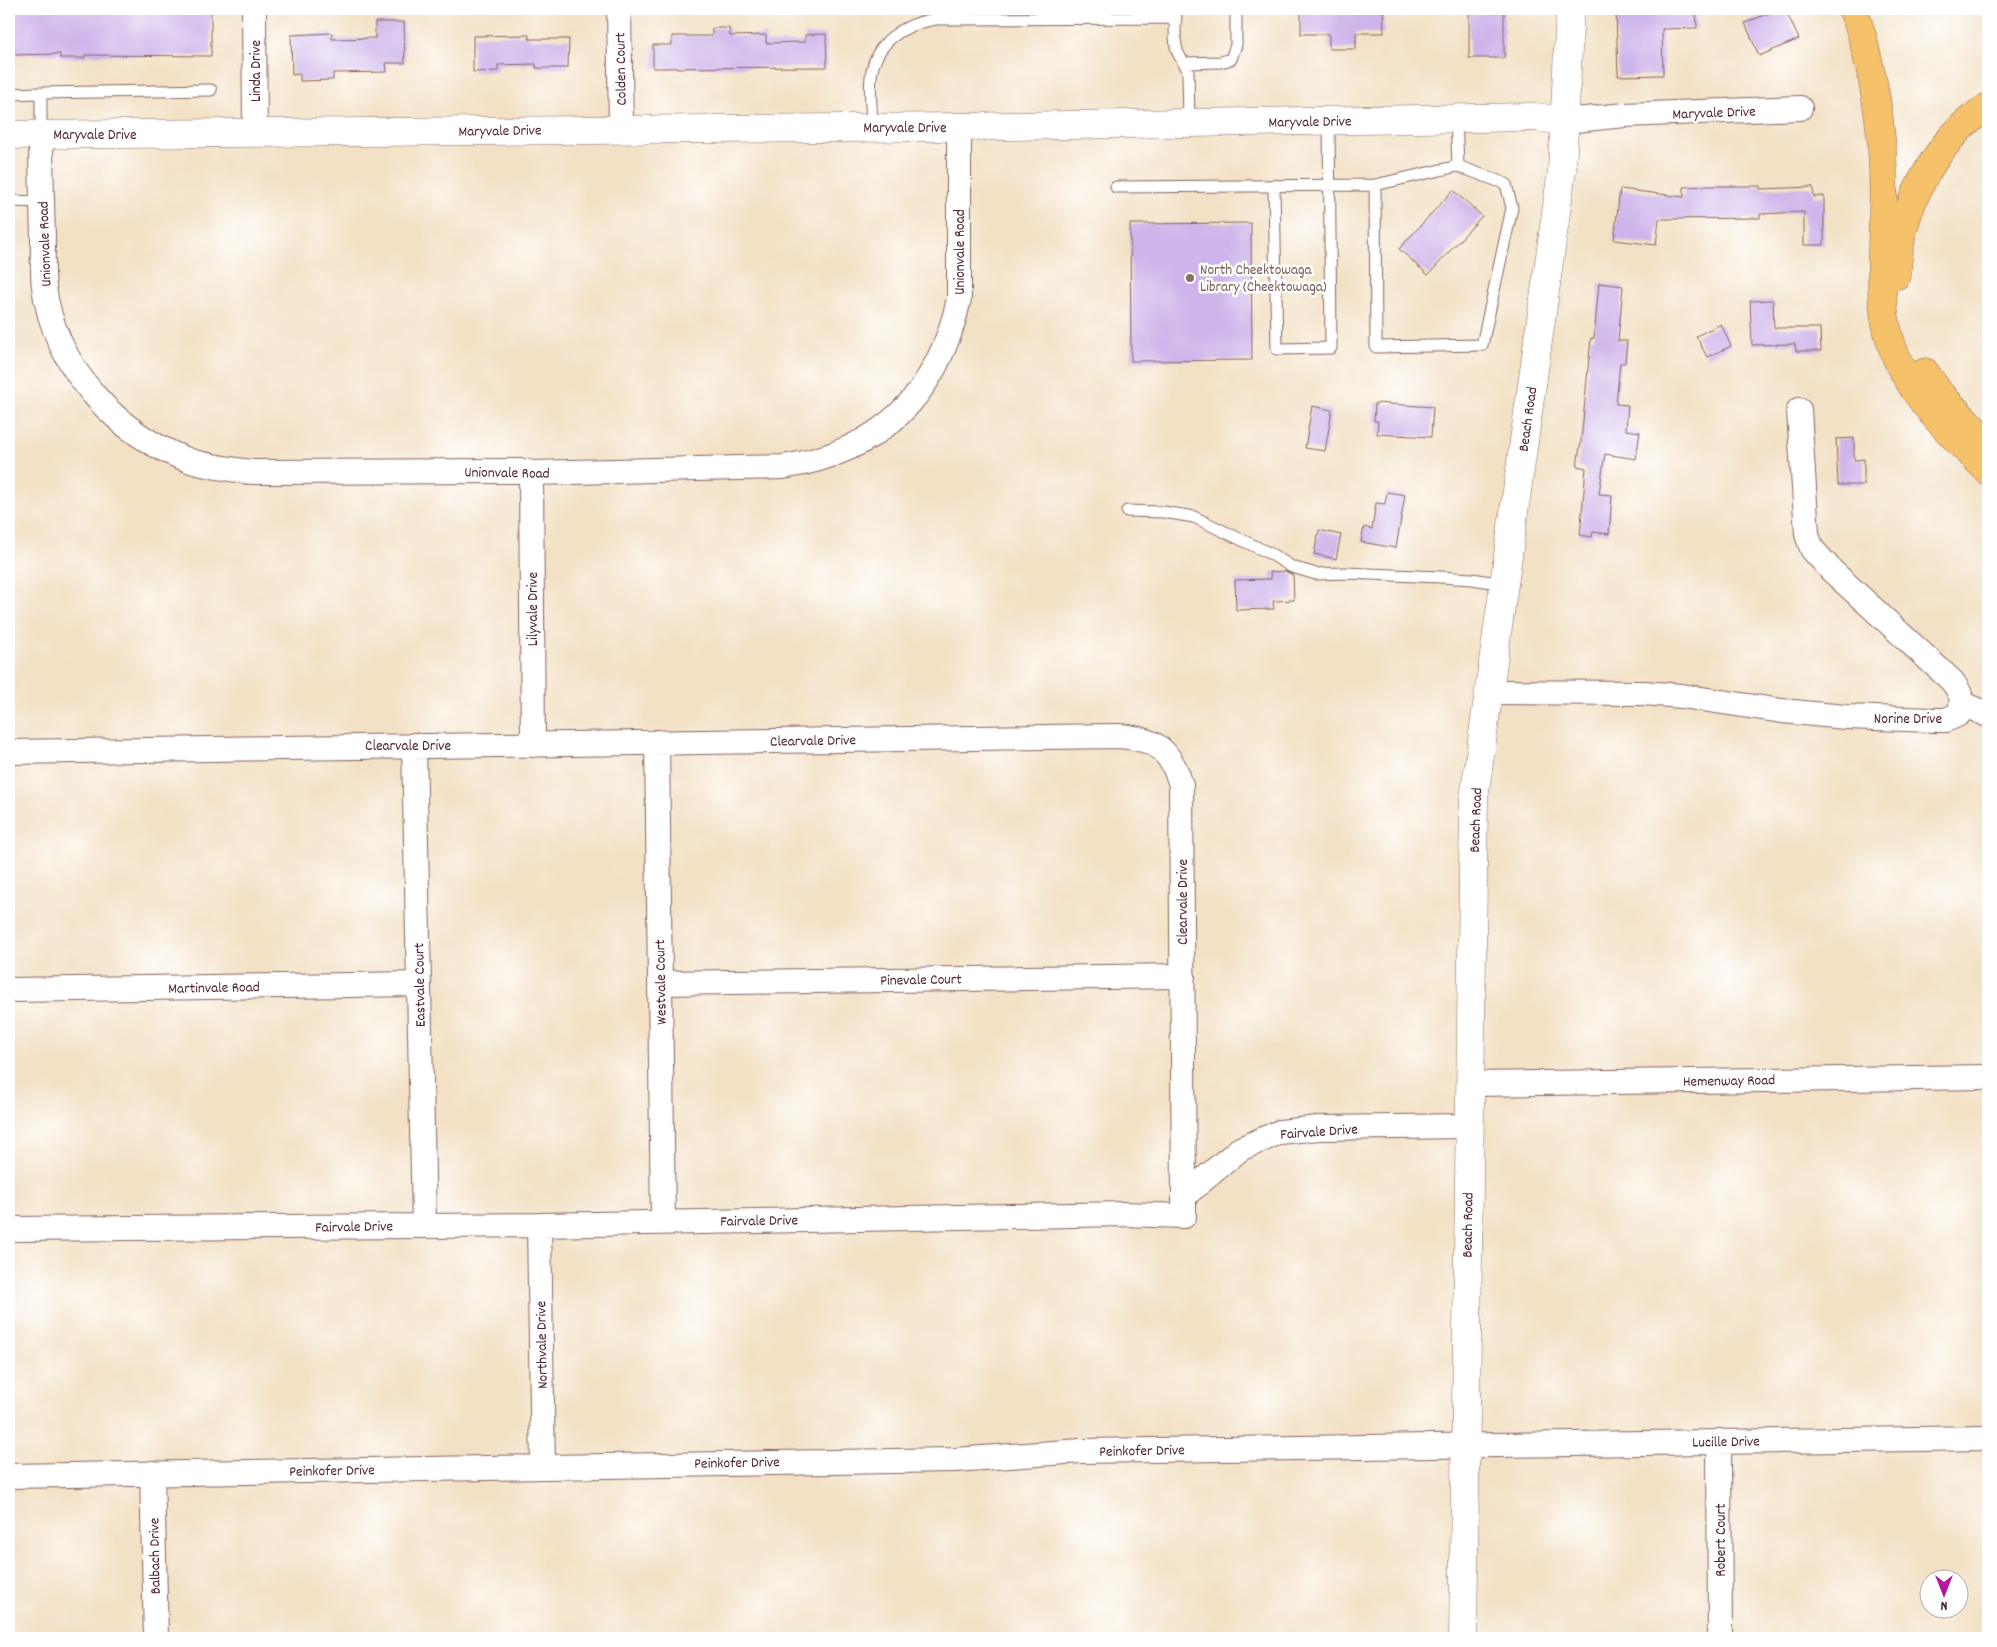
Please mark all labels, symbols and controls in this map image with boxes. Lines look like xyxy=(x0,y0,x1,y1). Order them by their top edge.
street label: Colden Court xyxy=(610,32,634,106)
street label: Linda Drive xyxy=(246,39,268,102)
street label: Maryvale Drive xyxy=(1672,102,1756,126)
street label: Maryvale Drive xyxy=(1268,111,1352,135)
street label: Maryvale Drive xyxy=(863,118,947,140)
street label: Maryvale Drive xyxy=(458,120,542,144)
street label: Maryvale Drive xyxy=(53,125,137,147)
street label: Unionvale Road xyxy=(34,201,58,287)
street label: Unionvale Road xyxy=(950,209,972,295)
place label: North Cheektowaga Library (Cheektowaga) xyxy=(1200,260,1327,299)
marker: North Cheektowaga Library (Cheektowaga) xyxy=(1184,272,1196,284)
street label: Beach Road xyxy=(1514,385,1544,453)
street label: Unionvale Road xyxy=(464,462,550,486)
street label: Lilyvale Drive xyxy=(523,571,545,646)
street label: Norine Drive xyxy=(1874,709,1943,731)
street label: Clearvale Drive xyxy=(770,730,857,754)
street label: Clearvale Drive xyxy=(365,736,451,758)
street label: Beach Road xyxy=(1465,787,1489,853)
street label: Clearvale Drive xyxy=(1173,859,1195,945)
street label: Westvale Court xyxy=(650,939,674,1025)
street label: Eastvale Court xyxy=(409,942,433,1027)
street label: Pinevale Court xyxy=(880,969,962,993)
street label: Martinvale Road xyxy=(168,977,260,1001)
street label: Hemenway Road xyxy=(1683,1070,1775,1094)
street label: Fairvale Drive xyxy=(1280,1119,1359,1147)
street label: Beach Road xyxy=(1457,1192,1481,1258)
street label: Fairvale Drive xyxy=(720,1210,799,1234)
street label: Fairvale Drive xyxy=(315,1216,394,1240)
street label: Northvale Drive xyxy=(531,1300,555,1389)
street label: Lucille Drive xyxy=(1692,1431,1760,1455)
street label: Peinkofer Drive xyxy=(1099,1440,1185,1464)
street label: Peinkofer Drive xyxy=(694,1452,780,1476)
street label: Peinkofer Drive xyxy=(289,1460,375,1484)
street label: Robert Court xyxy=(1711,1503,1733,1577)
street label: Balbach Drive xyxy=(144,1517,168,1594)
north arrow xyxy=(1920,1570,1970,1620)
text: N xyxy=(1940,1595,1947,1615)

